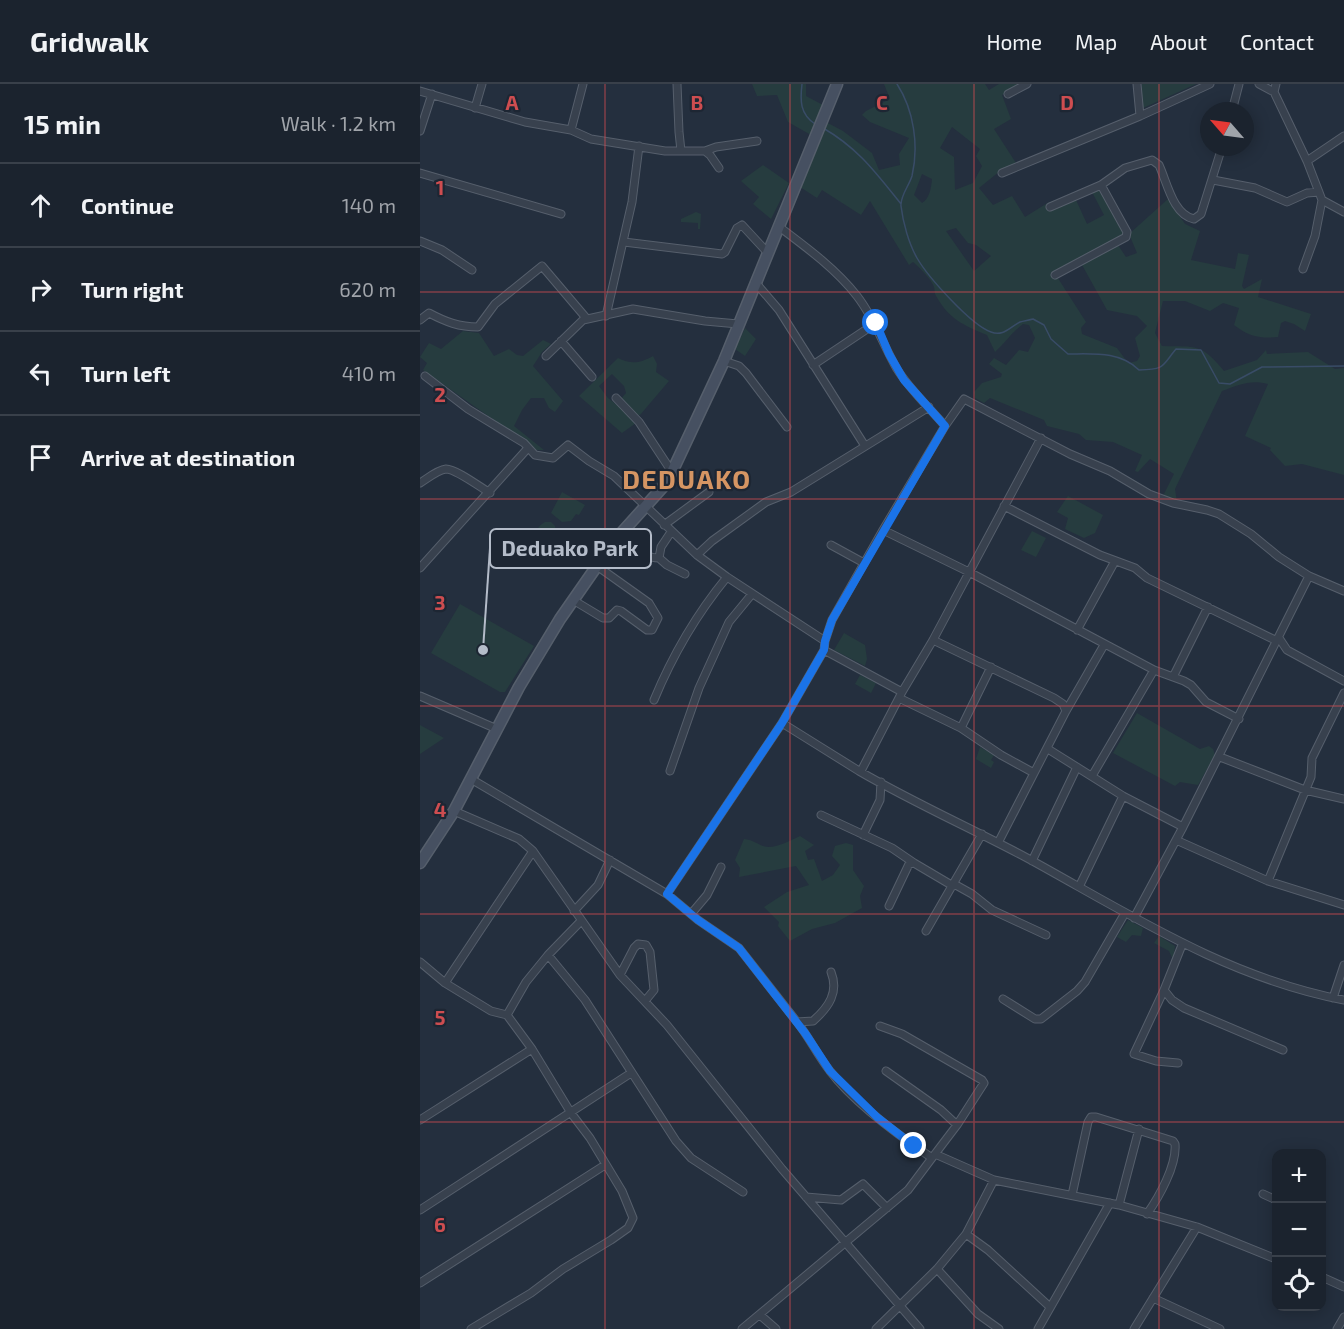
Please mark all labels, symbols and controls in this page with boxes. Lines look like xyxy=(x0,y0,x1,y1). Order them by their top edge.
text: Gridwalk xyxy=(30,24,149,58)
text: Home xyxy=(986,29,1042,54)
text: Map xyxy=(1075,29,1117,54)
text: About xyxy=(1150,29,1207,54)
text: Contact xyxy=(1240,29,1314,54)
text: A xyxy=(505,90,519,114)
text: B xyxy=(691,90,703,114)
text: C xyxy=(876,90,888,114)
text: D xyxy=(1060,90,1074,114)
north arrow xyxy=(1200,102,1254,156)
text: 15 min xyxy=(24,108,101,139)
text: Walk · 1.2 km xyxy=(281,111,396,135)
text: 1 xyxy=(436,175,444,199)
icon: ahead xyxy=(24,189,57,222)
text: Continue xyxy=(81,192,174,218)
text: 140 m xyxy=(342,193,396,217)
icon: right xyxy=(24,273,57,306)
text: Turn right xyxy=(81,276,183,302)
text: 620 m xyxy=(339,277,396,301)
route start xyxy=(862,309,888,335)
icon: left xyxy=(24,357,57,390)
text: Turn left xyxy=(81,360,170,386)
text: 410 m xyxy=(342,361,396,385)
text: 2 xyxy=(434,382,446,406)
icon: arrive xyxy=(24,441,57,474)
text: Arrive at destination xyxy=(81,444,295,470)
district label: DEDUAKO xyxy=(622,463,752,494)
callout: Deduako Park xyxy=(490,529,651,568)
text: Deduako Park xyxy=(502,535,639,560)
text: 3 xyxy=(434,590,446,614)
text: 4 xyxy=(434,797,447,821)
text: 5 xyxy=(434,1005,446,1029)
route end xyxy=(900,1132,926,1158)
map controls xyxy=(1272,1149,1326,1311)
button: + xyxy=(1272,1149,1326,1203)
button: − xyxy=(1272,1203,1326,1257)
text: 6 xyxy=(434,1212,446,1236)
button: locate xyxy=(1272,1257,1326,1311)

